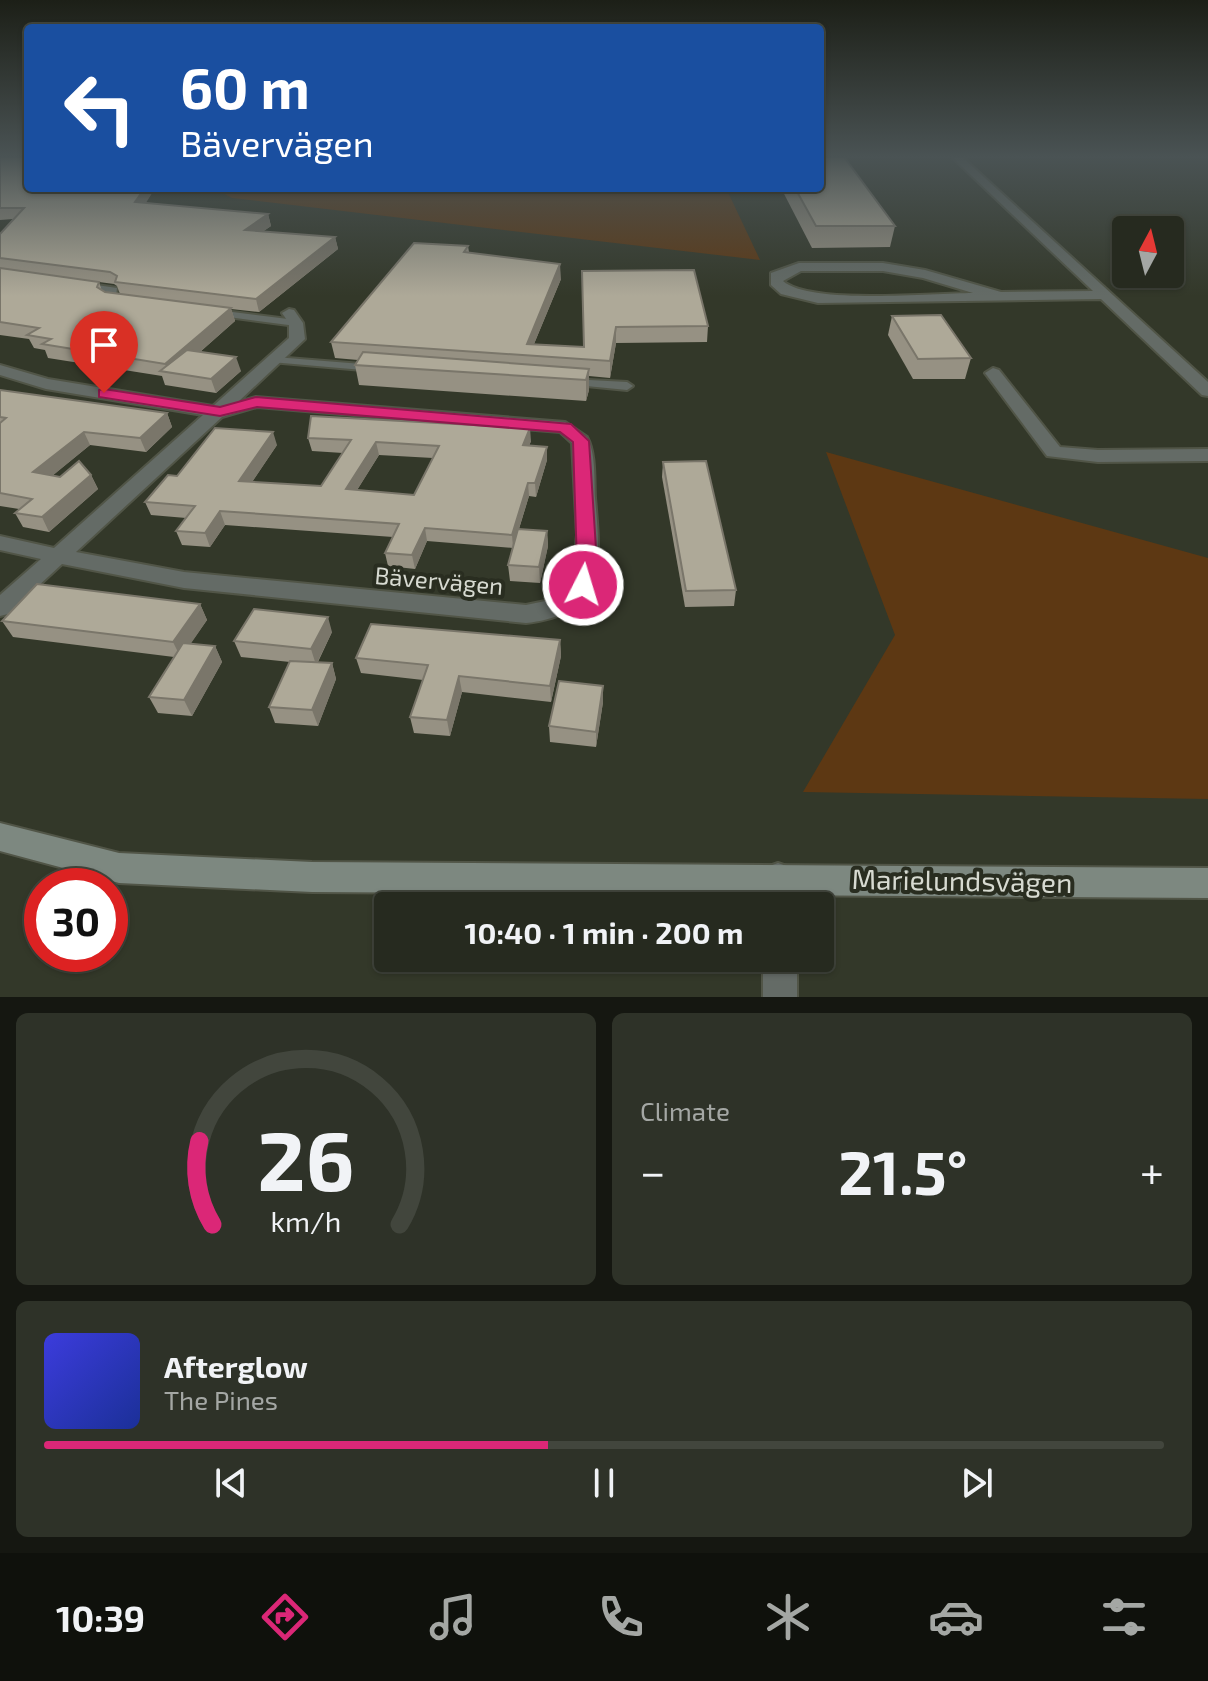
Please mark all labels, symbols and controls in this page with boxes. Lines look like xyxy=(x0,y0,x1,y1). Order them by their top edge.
text: 60 m xyxy=(180,53,310,120)
icon: left xyxy=(48,56,152,160)
text: Bävervägen xyxy=(180,121,374,164)
north arrow xyxy=(1112,216,1184,288)
map controls xyxy=(1112,216,1184,288)
pin xyxy=(70,311,138,393)
icon: arrive xyxy=(82,323,126,367)
position arrow xyxy=(541,543,625,627)
street label: Bävervägen xyxy=(373,560,505,600)
street label: Marielundsvägen xyxy=(851,861,1073,899)
speed limit sign: 30 xyxy=(24,868,128,972)
text: 10:40 · 1 min · 200 m xyxy=(465,914,744,950)
text: Climate xyxy=(640,1095,730,1126)
text: 26 xyxy=(257,1108,355,1208)
text: 21.5° xyxy=(838,1135,967,1207)
text: − xyxy=(640,1144,666,1197)
text: + xyxy=(1140,1144,1164,1197)
text: km/h xyxy=(271,1203,341,1238)
text: Afterglow xyxy=(164,1348,308,1384)
text: The Pines xyxy=(164,1384,278,1415)
icon: previous xyxy=(209,1461,253,1505)
icon: pause xyxy=(582,1461,626,1505)
icon: next xyxy=(955,1461,999,1505)
icon: directions xyxy=(257,1589,313,1645)
icon: music xyxy=(425,1589,481,1645)
icon: phone xyxy=(593,1589,649,1645)
icon: climate xyxy=(760,1589,816,1645)
icon: car xyxy=(928,1589,984,1645)
icon: filters xyxy=(1096,1589,1152,1645)
text: 10:39 xyxy=(56,1596,145,1639)

